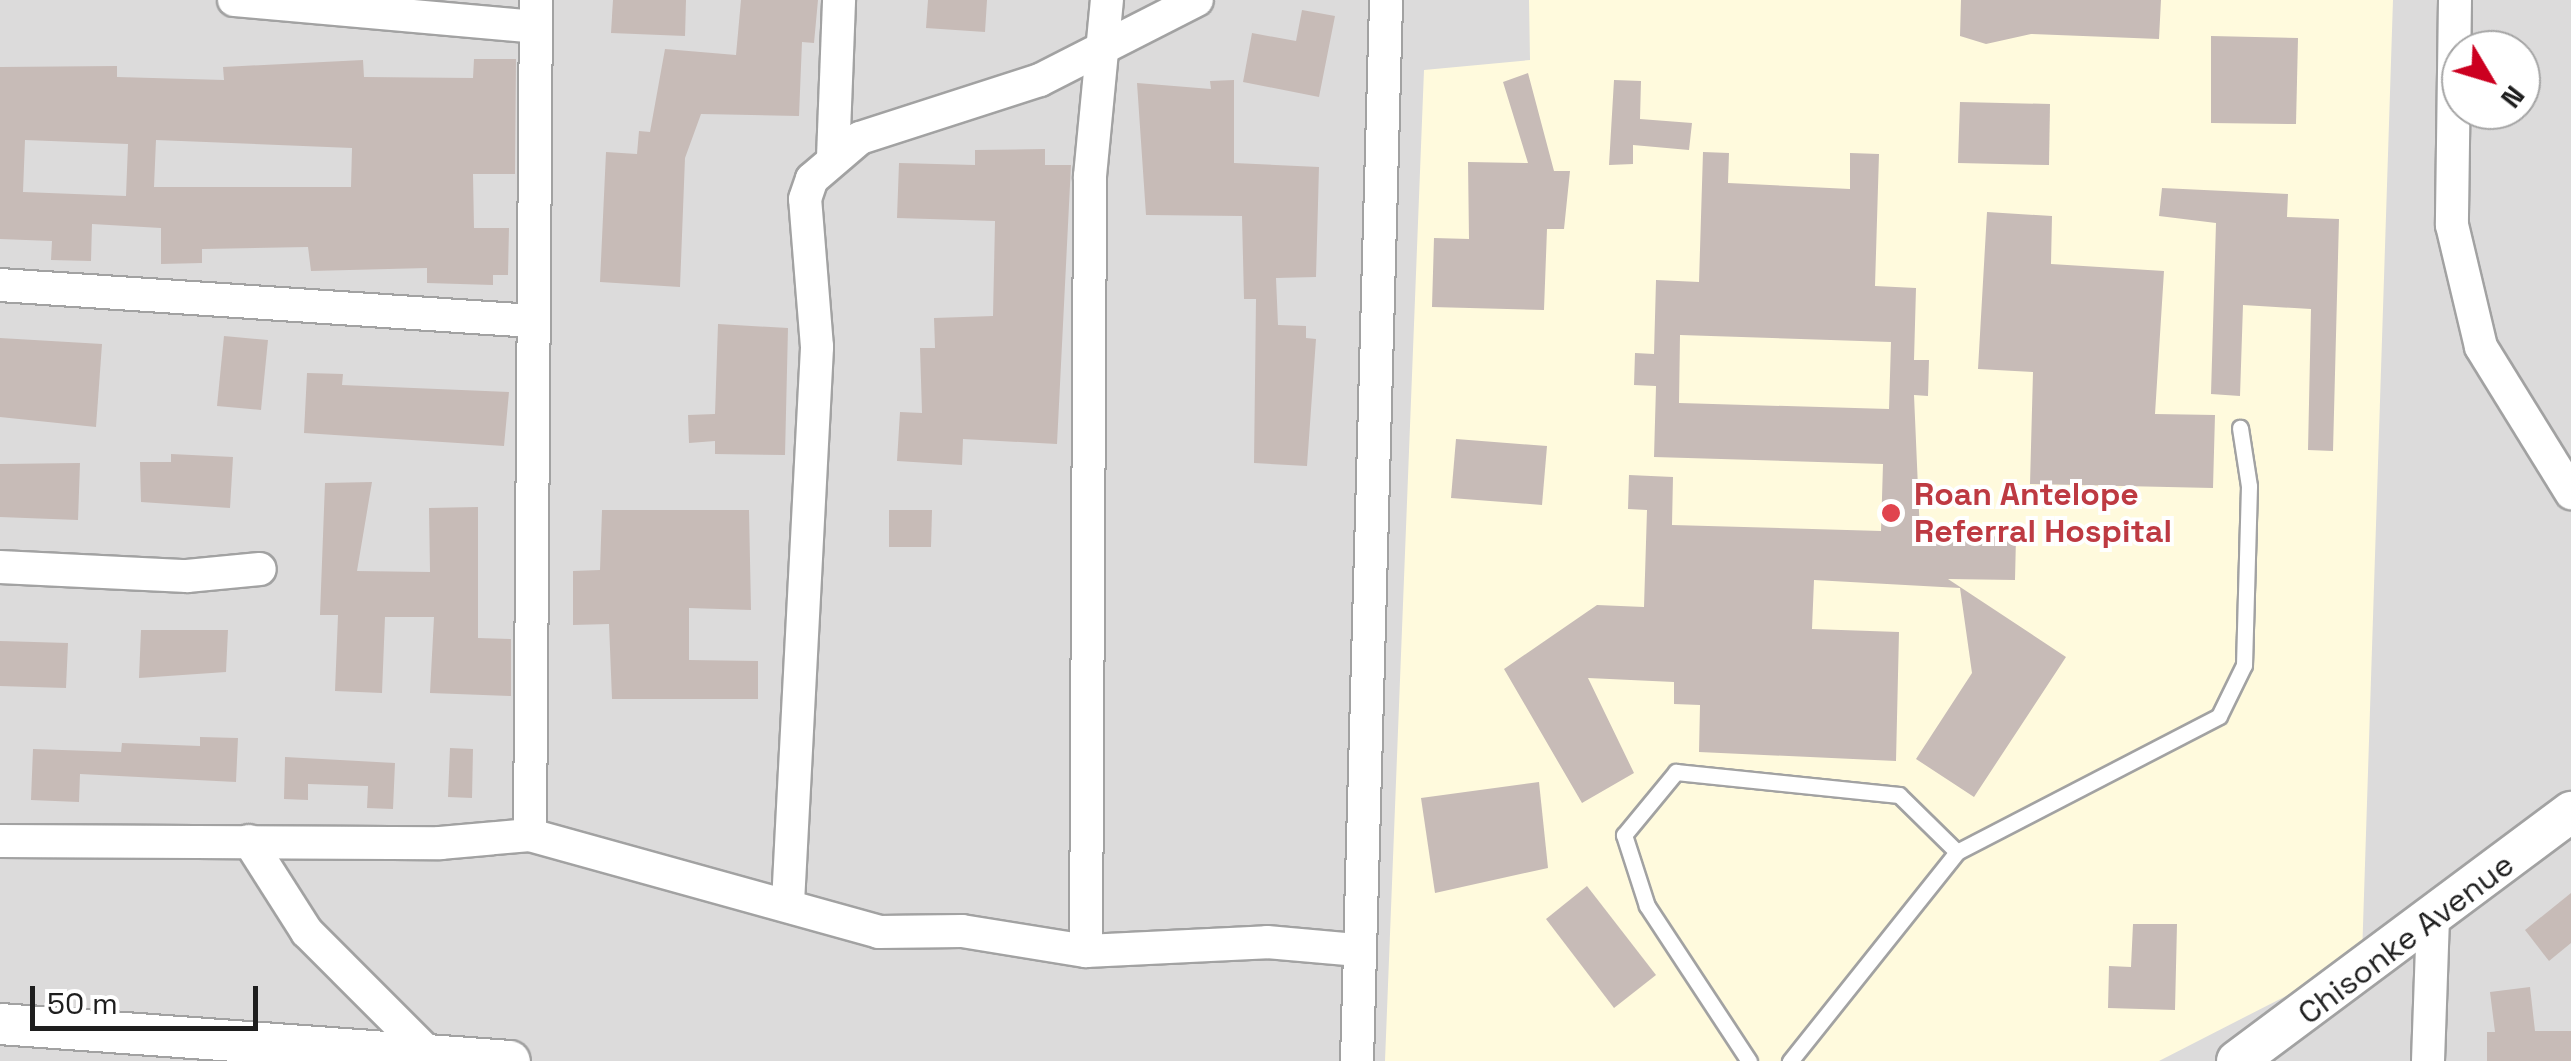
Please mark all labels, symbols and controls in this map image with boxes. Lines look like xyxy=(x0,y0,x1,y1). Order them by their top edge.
north arrow xyxy=(2441,30,2541,130)
text: N xyxy=(2493,79,2533,116)
place label: Roan Antelope Referral Hospital xyxy=(1914,476,2172,551)
marker: Roan Antelope Referral Hospital xyxy=(1878,500,1904,526)
street label: Chisonke Avenue xyxy=(2290,845,2522,1033)
scale bar xyxy=(35,966,262,1028)
text: 50 m xyxy=(47,984,118,1023)

